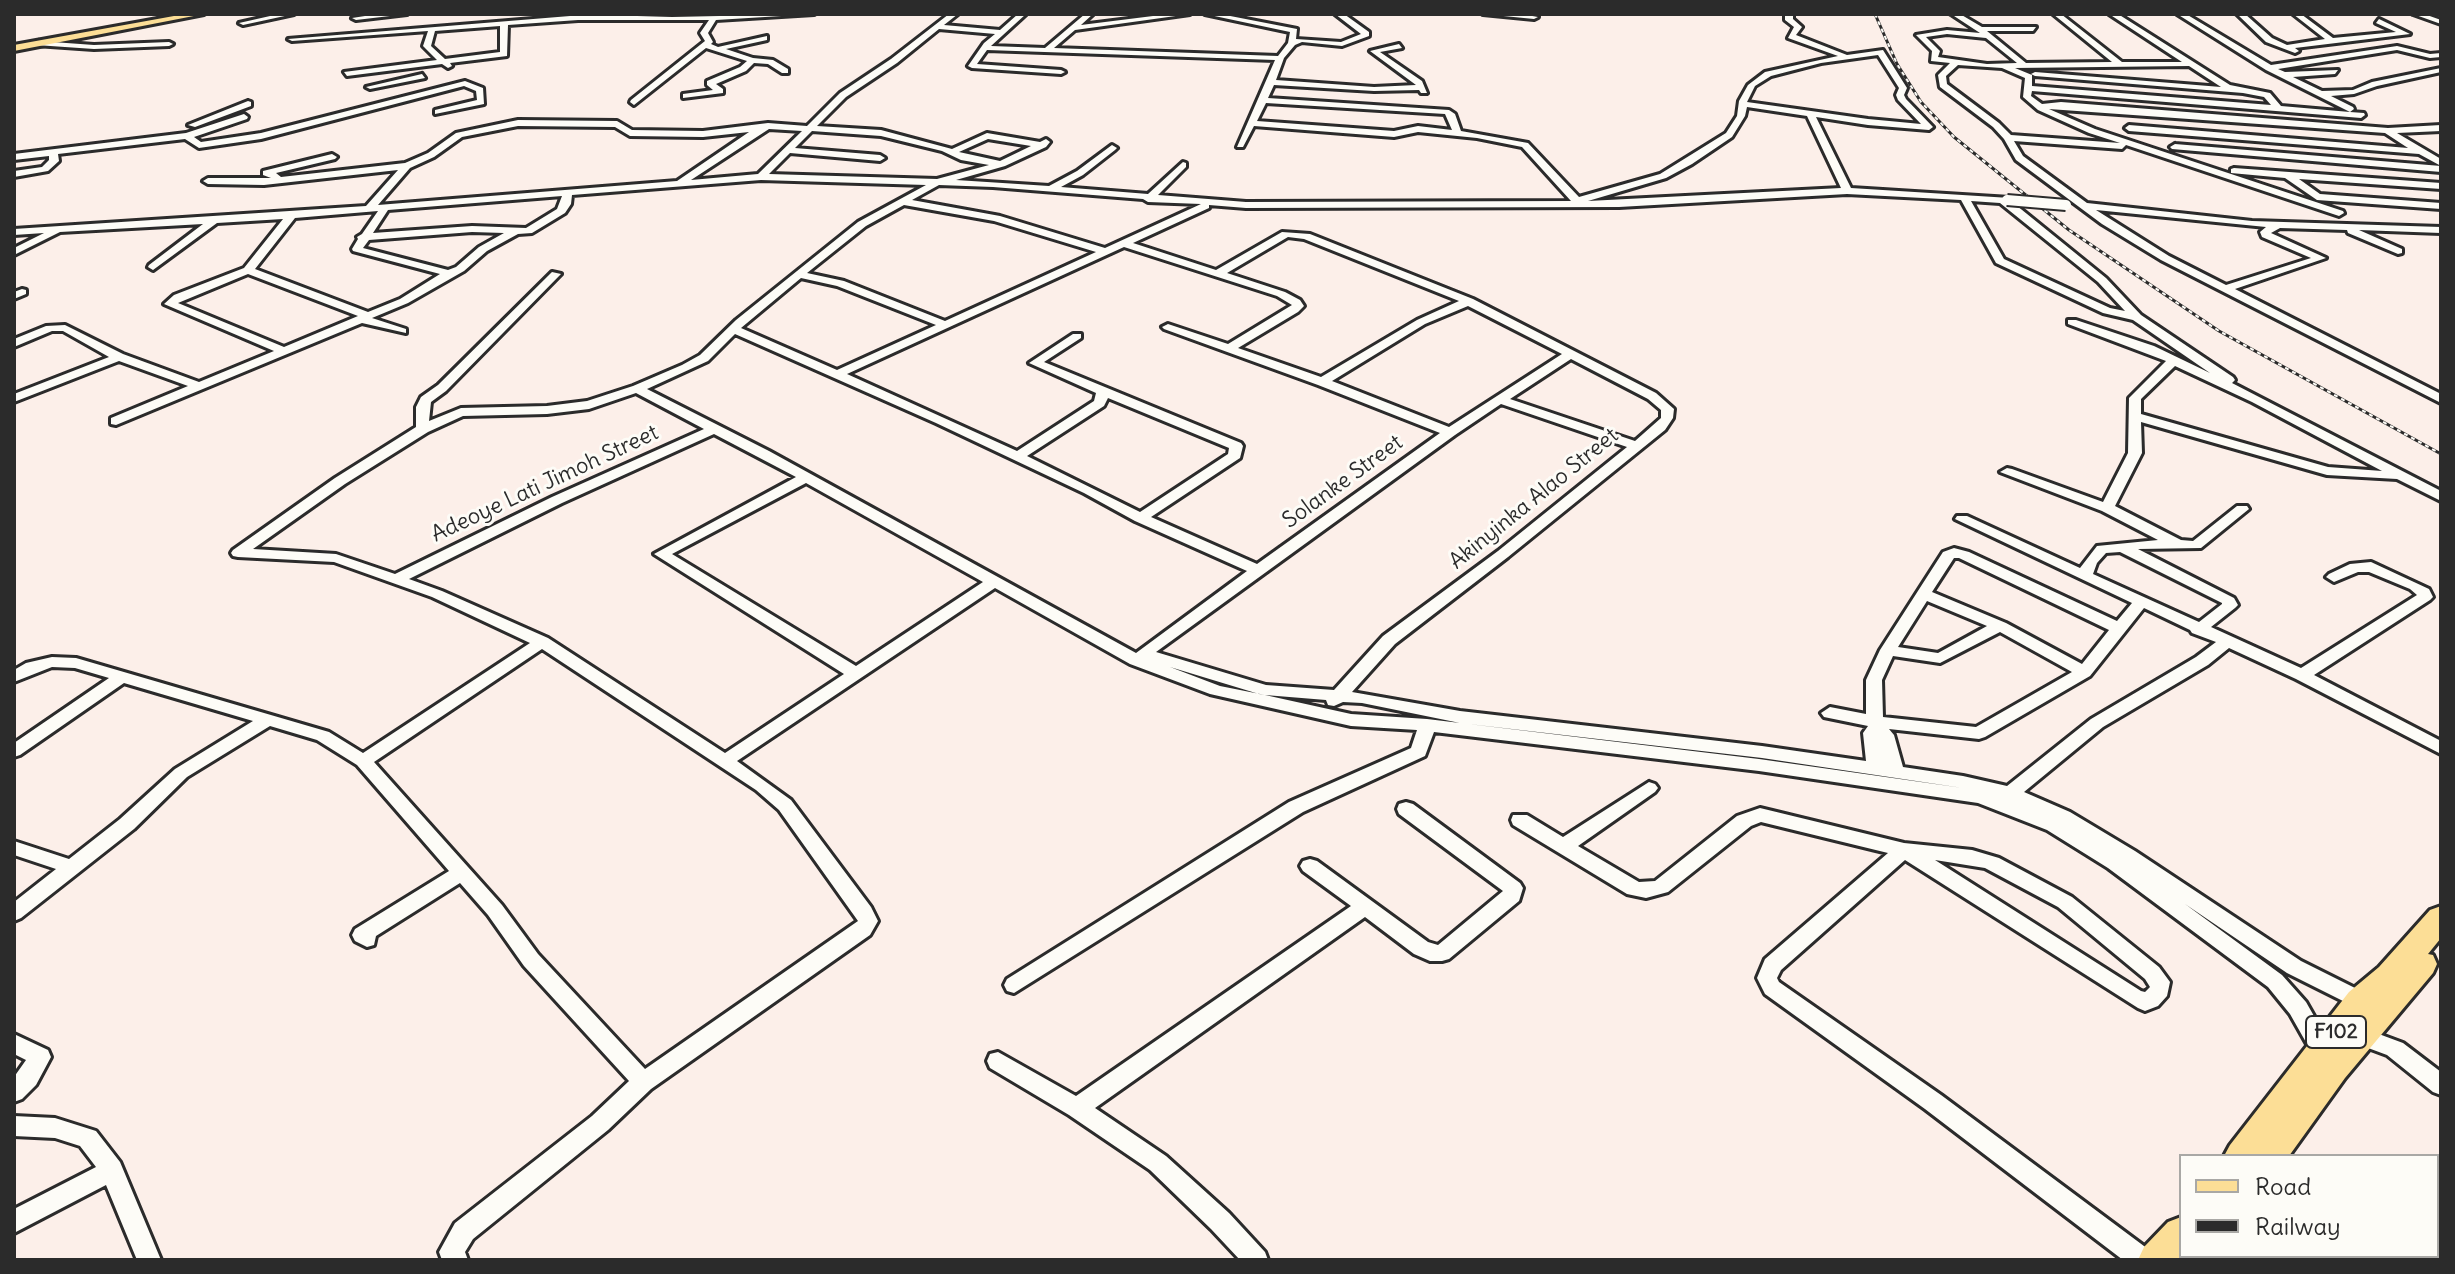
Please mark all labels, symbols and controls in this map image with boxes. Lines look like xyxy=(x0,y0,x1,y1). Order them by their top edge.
street label: Adeoye Lati Jimoh Street xyxy=(427,420,663,548)
street label: Akinyinka Alao Street xyxy=(1444,423,1624,575)
street label: Solanke Street xyxy=(1278,430,1408,534)
road number: F102 xyxy=(2306,1016,2366,1048)
legend xyxy=(2179,1154,2439,1258)
text: Road xyxy=(2255,1171,2311,1201)
text: Railway xyxy=(2255,1211,2341,1241)

